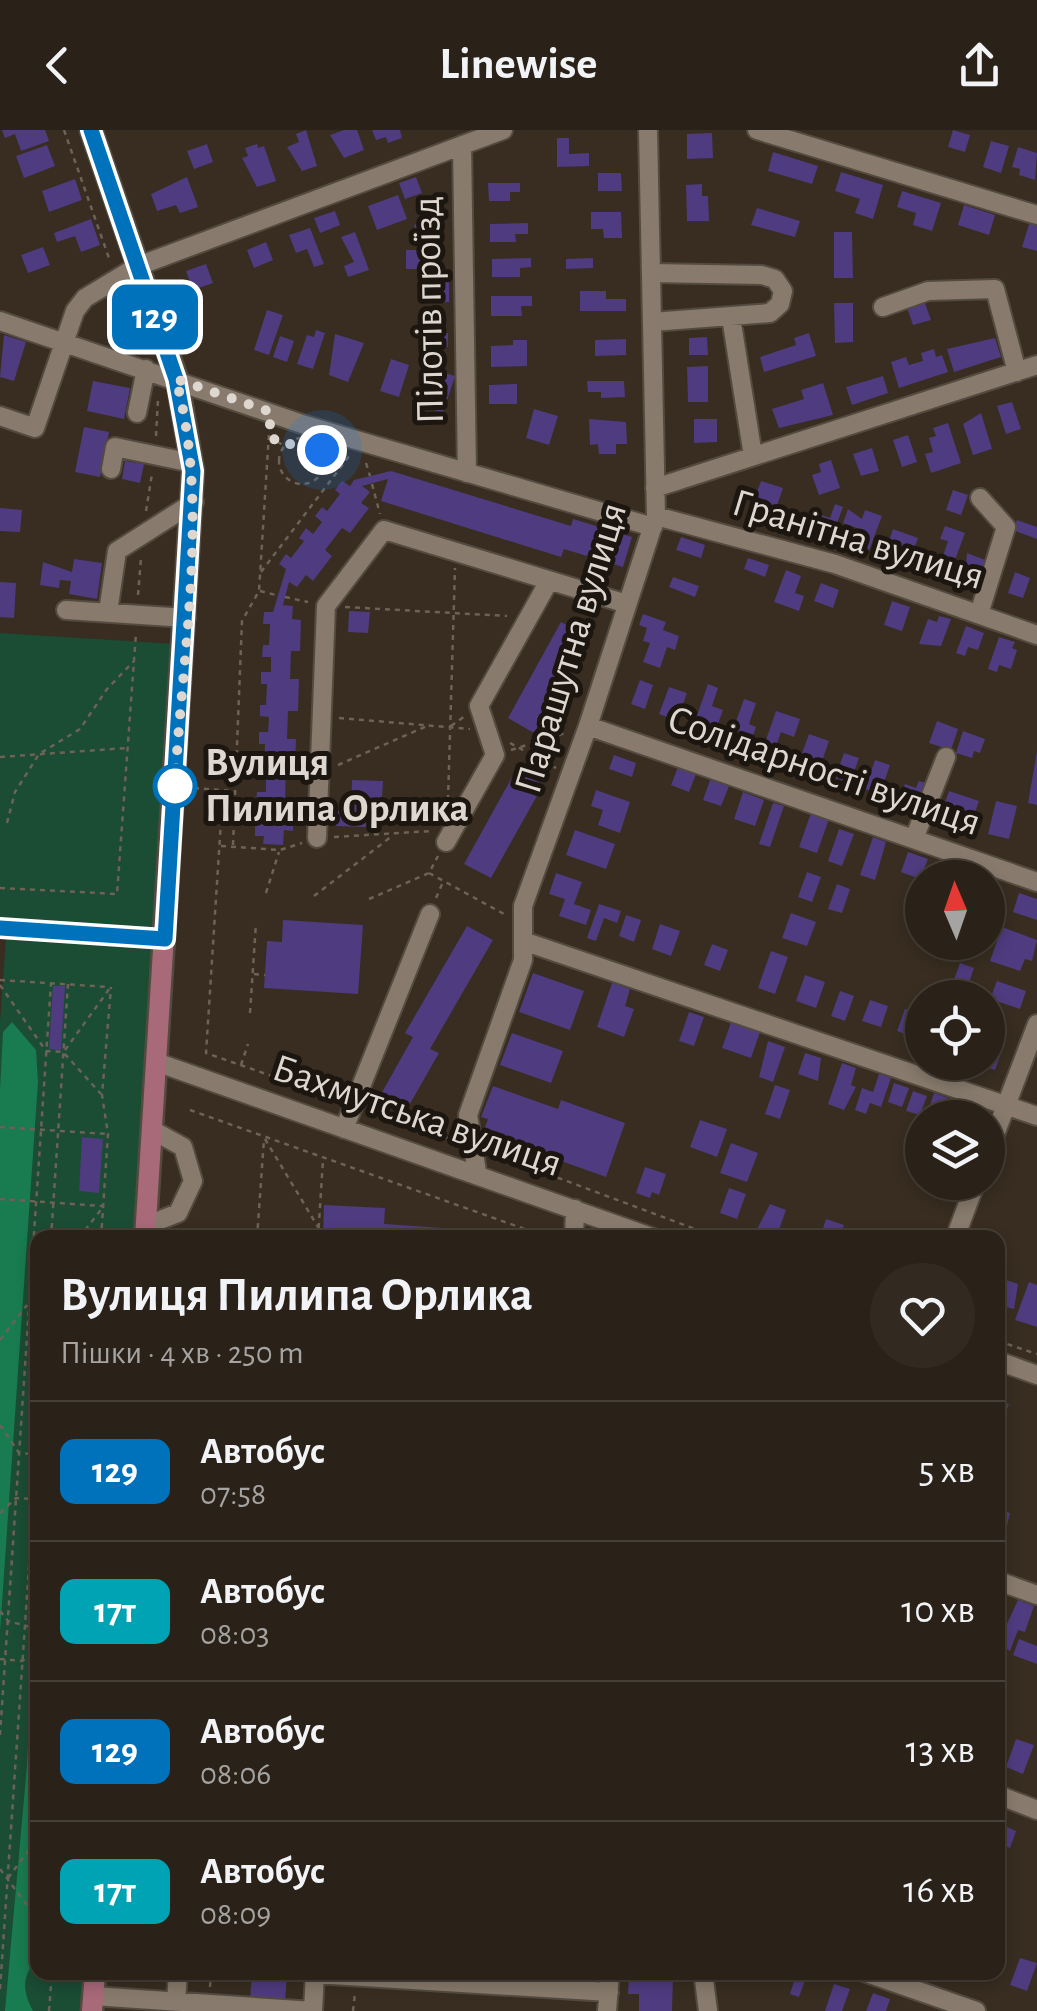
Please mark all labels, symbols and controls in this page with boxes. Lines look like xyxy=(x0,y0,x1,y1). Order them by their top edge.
icon: back xyxy=(30,38,85,93)
icon: share xyxy=(952,38,1007,93)
text: Linewise xyxy=(440,42,597,87)
street label: Пілотів проїзд xyxy=(407,196,451,424)
line badge: 129 xyxy=(98,284,212,350)
text: 129 xyxy=(132,300,178,335)
your location xyxy=(297,425,347,475)
street label: Гранітна вулиця xyxy=(727,483,989,597)
street label: Парашутна вулиця xyxy=(508,498,634,798)
street label: Солідарності вулиця xyxy=(662,699,986,843)
place label: Вулиця Пилипа Орлика xyxy=(205,743,469,829)
marker: Вулиця Пилипа Орлика xyxy=(154,765,196,807)
north arrow xyxy=(905,860,1005,960)
map controls xyxy=(905,860,1005,1200)
button: locate xyxy=(905,980,1005,1080)
street label: Бахмутська вулиця xyxy=(267,1048,567,1184)
button: layers xyxy=(905,1100,1005,1200)
button: heart xyxy=(870,1263,975,1368)
text: Вулиця Пилипа Орлика xyxy=(60,1272,533,1320)
text: Пішки · 4 хв · 250 m xyxy=(60,1337,304,1369)
text: Автобус xyxy=(200,1433,325,1471)
text: 5 хв xyxy=(918,1452,975,1490)
text: 129 xyxy=(92,1454,138,1489)
text: 07:58 xyxy=(200,1478,266,1510)
text: Автобус xyxy=(200,1573,325,1611)
text: 10 хв xyxy=(901,1592,975,1630)
text: 17т xyxy=(94,1594,136,1629)
text: 08:03 xyxy=(200,1618,269,1650)
text: Автобус xyxy=(200,1713,325,1751)
text: 13 хв xyxy=(906,1732,975,1770)
text: 129 xyxy=(92,1734,138,1769)
text: 08:06 xyxy=(200,1758,271,1790)
text: Автобус xyxy=(200,1853,325,1891)
text: 16 хв xyxy=(903,1872,975,1910)
text: 17т xyxy=(94,1874,136,1909)
text: 08:09 xyxy=(200,1898,271,1930)

